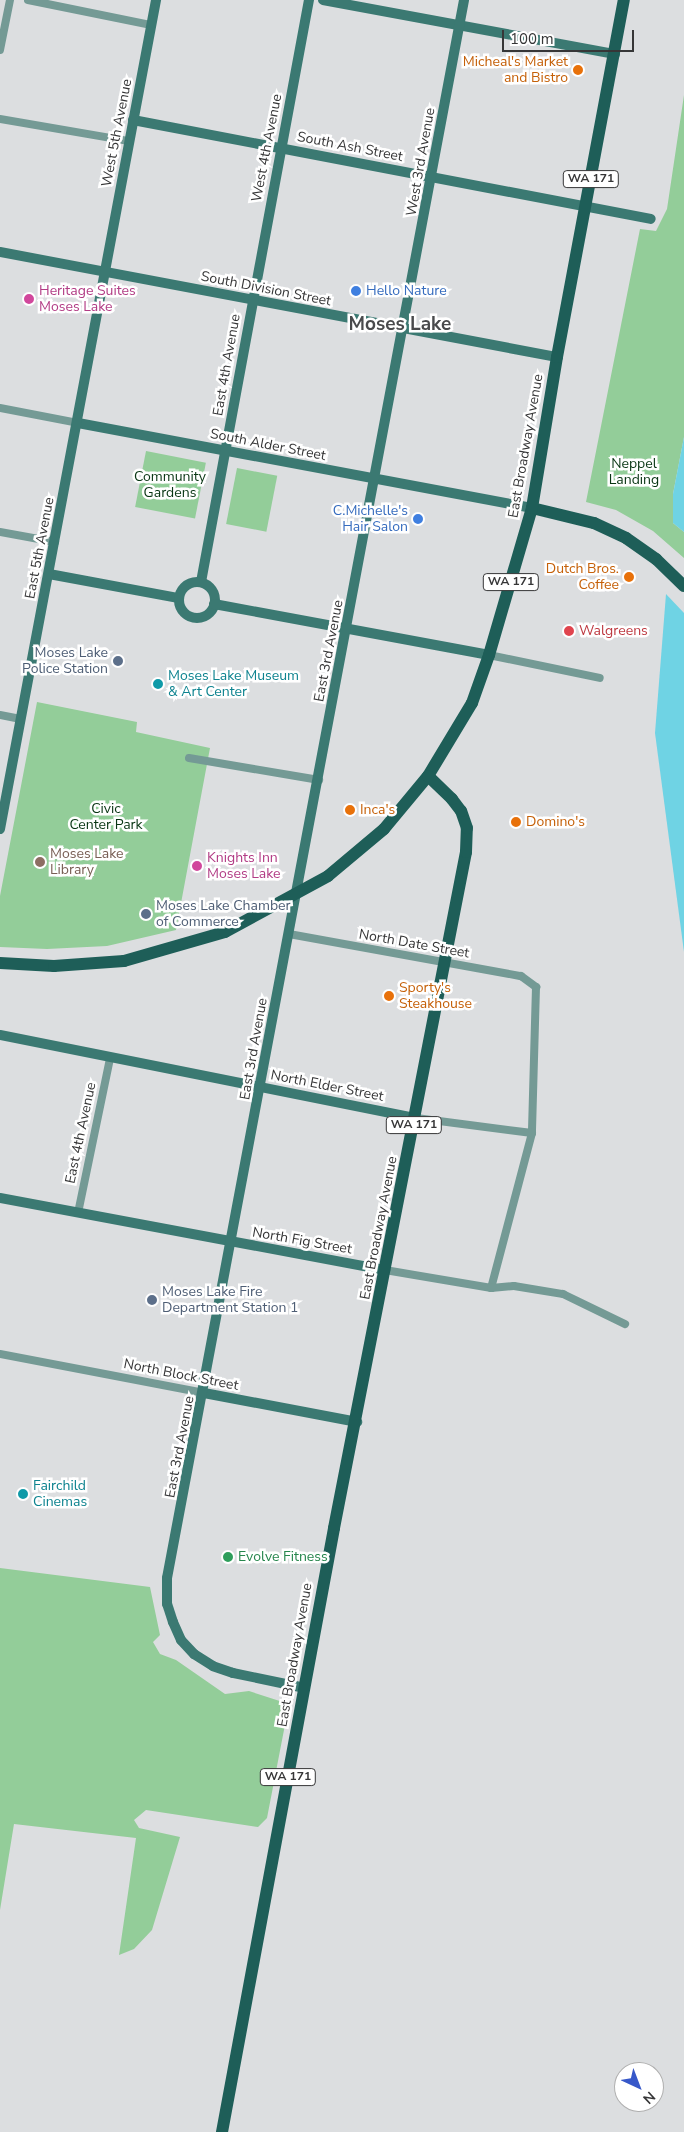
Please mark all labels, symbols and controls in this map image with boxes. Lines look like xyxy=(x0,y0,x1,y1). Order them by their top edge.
scale bar xyxy=(504,20,636,52)
text: 100 m xyxy=(510,29,554,49)
place label: Micheal's Market and Bistro xyxy=(463,54,568,86)
marker: Micheal's Market and Bistro xyxy=(572,64,584,76)
street label: West 5th Avenue xyxy=(98,78,136,188)
street label: West 4th Avenue xyxy=(248,93,286,203)
street label: West 3rd Avenue xyxy=(403,106,439,218)
street label: South Ash Street xyxy=(296,129,404,165)
road number: WA 171 xyxy=(562,170,620,188)
street label: South Division Street xyxy=(199,268,333,310)
place label: Heritage Suites Moses Lake xyxy=(39,283,136,316)
place label: Hello Nature xyxy=(366,283,447,299)
marker: Hello Nature xyxy=(350,285,362,297)
marker: Heritage Suites Moses Lake xyxy=(23,293,35,305)
street label: East 4th Avenue xyxy=(210,313,244,417)
district label: Moses Lake xyxy=(349,314,451,336)
street label: East Broadway Avenue xyxy=(505,373,547,519)
street label: South Alder Street xyxy=(209,426,327,464)
park label: Neppel Landing xyxy=(609,456,659,488)
park label: Community Gardens xyxy=(134,469,206,502)
street label: East 5th Avenue xyxy=(22,496,58,600)
place label: C.Michelle's Hair Salon xyxy=(333,503,408,536)
marker: C.Michelle's Hair Salon xyxy=(412,513,424,525)
place label: Dutch Bros. Coffee xyxy=(546,561,619,594)
marker: Dutch Bros. Coffee xyxy=(623,571,635,583)
road number: WA 171 xyxy=(482,572,540,592)
street label: East 3rd Avenue xyxy=(311,599,347,703)
place label: Walgreens xyxy=(579,623,648,639)
marker: Walgreens xyxy=(563,625,575,637)
place label: Moses Lake Police Station xyxy=(22,645,108,678)
marker: Moses Lake Police Station xyxy=(112,655,124,667)
place label: Moses Lake Museum & Art Center xyxy=(168,668,299,700)
marker: Moses Lake Museum & Art Center xyxy=(152,678,164,690)
park label: Civic Center Park xyxy=(69,801,143,834)
place label: Inca's xyxy=(360,802,395,818)
marker: Inca's xyxy=(344,804,356,816)
place label: Domino's xyxy=(526,814,585,830)
marker: Domino's xyxy=(510,816,522,828)
place label: Moses Lake Library xyxy=(50,846,124,879)
place label: Knights Inn Moses Lake xyxy=(207,850,281,882)
marker: Moses Lake Library xyxy=(34,856,46,868)
marker: Knights Inn Moses Lake xyxy=(191,860,203,872)
place label: Moses Lake Chamber of Commerce xyxy=(156,898,291,930)
marker: Moses Lake Chamber of Commerce xyxy=(140,908,152,920)
street label: North Date Street xyxy=(357,926,471,962)
place label: Sporty's Steakhouse xyxy=(399,980,472,1012)
marker: Sporty's Steakhouse xyxy=(383,990,395,1002)
street label: East 3rd Avenue xyxy=(237,997,271,1101)
street label: North Elder Street xyxy=(269,1067,385,1105)
street label: East 4th Avenue xyxy=(62,1081,100,1185)
road number: WA 171 xyxy=(385,1116,443,1134)
street label: East Broadway Avenue xyxy=(357,1155,401,1301)
street label: North Fig Street xyxy=(251,1224,353,1258)
place label: Moses Lake Fire Department Station 1 xyxy=(162,1284,298,1316)
marker: Moses Lake Fire Department Station 1 xyxy=(146,1294,158,1306)
street label: North Block Street xyxy=(122,1356,240,1394)
street label: East 3rd Avenue xyxy=(162,1395,198,1499)
place label: Fairchild Cinemas xyxy=(33,1478,87,1510)
marker: Fairchild Cinemas xyxy=(17,1488,29,1500)
place label: Evolve Fitness xyxy=(238,1549,328,1565)
marker: Evolve Fitness xyxy=(222,1551,234,1563)
street label: East Broadway Avenue xyxy=(274,1582,316,1728)
road number: WA 171 xyxy=(259,1768,317,1786)
north arrow xyxy=(614,2062,664,2112)
text: N xyxy=(639,2087,659,2108)

